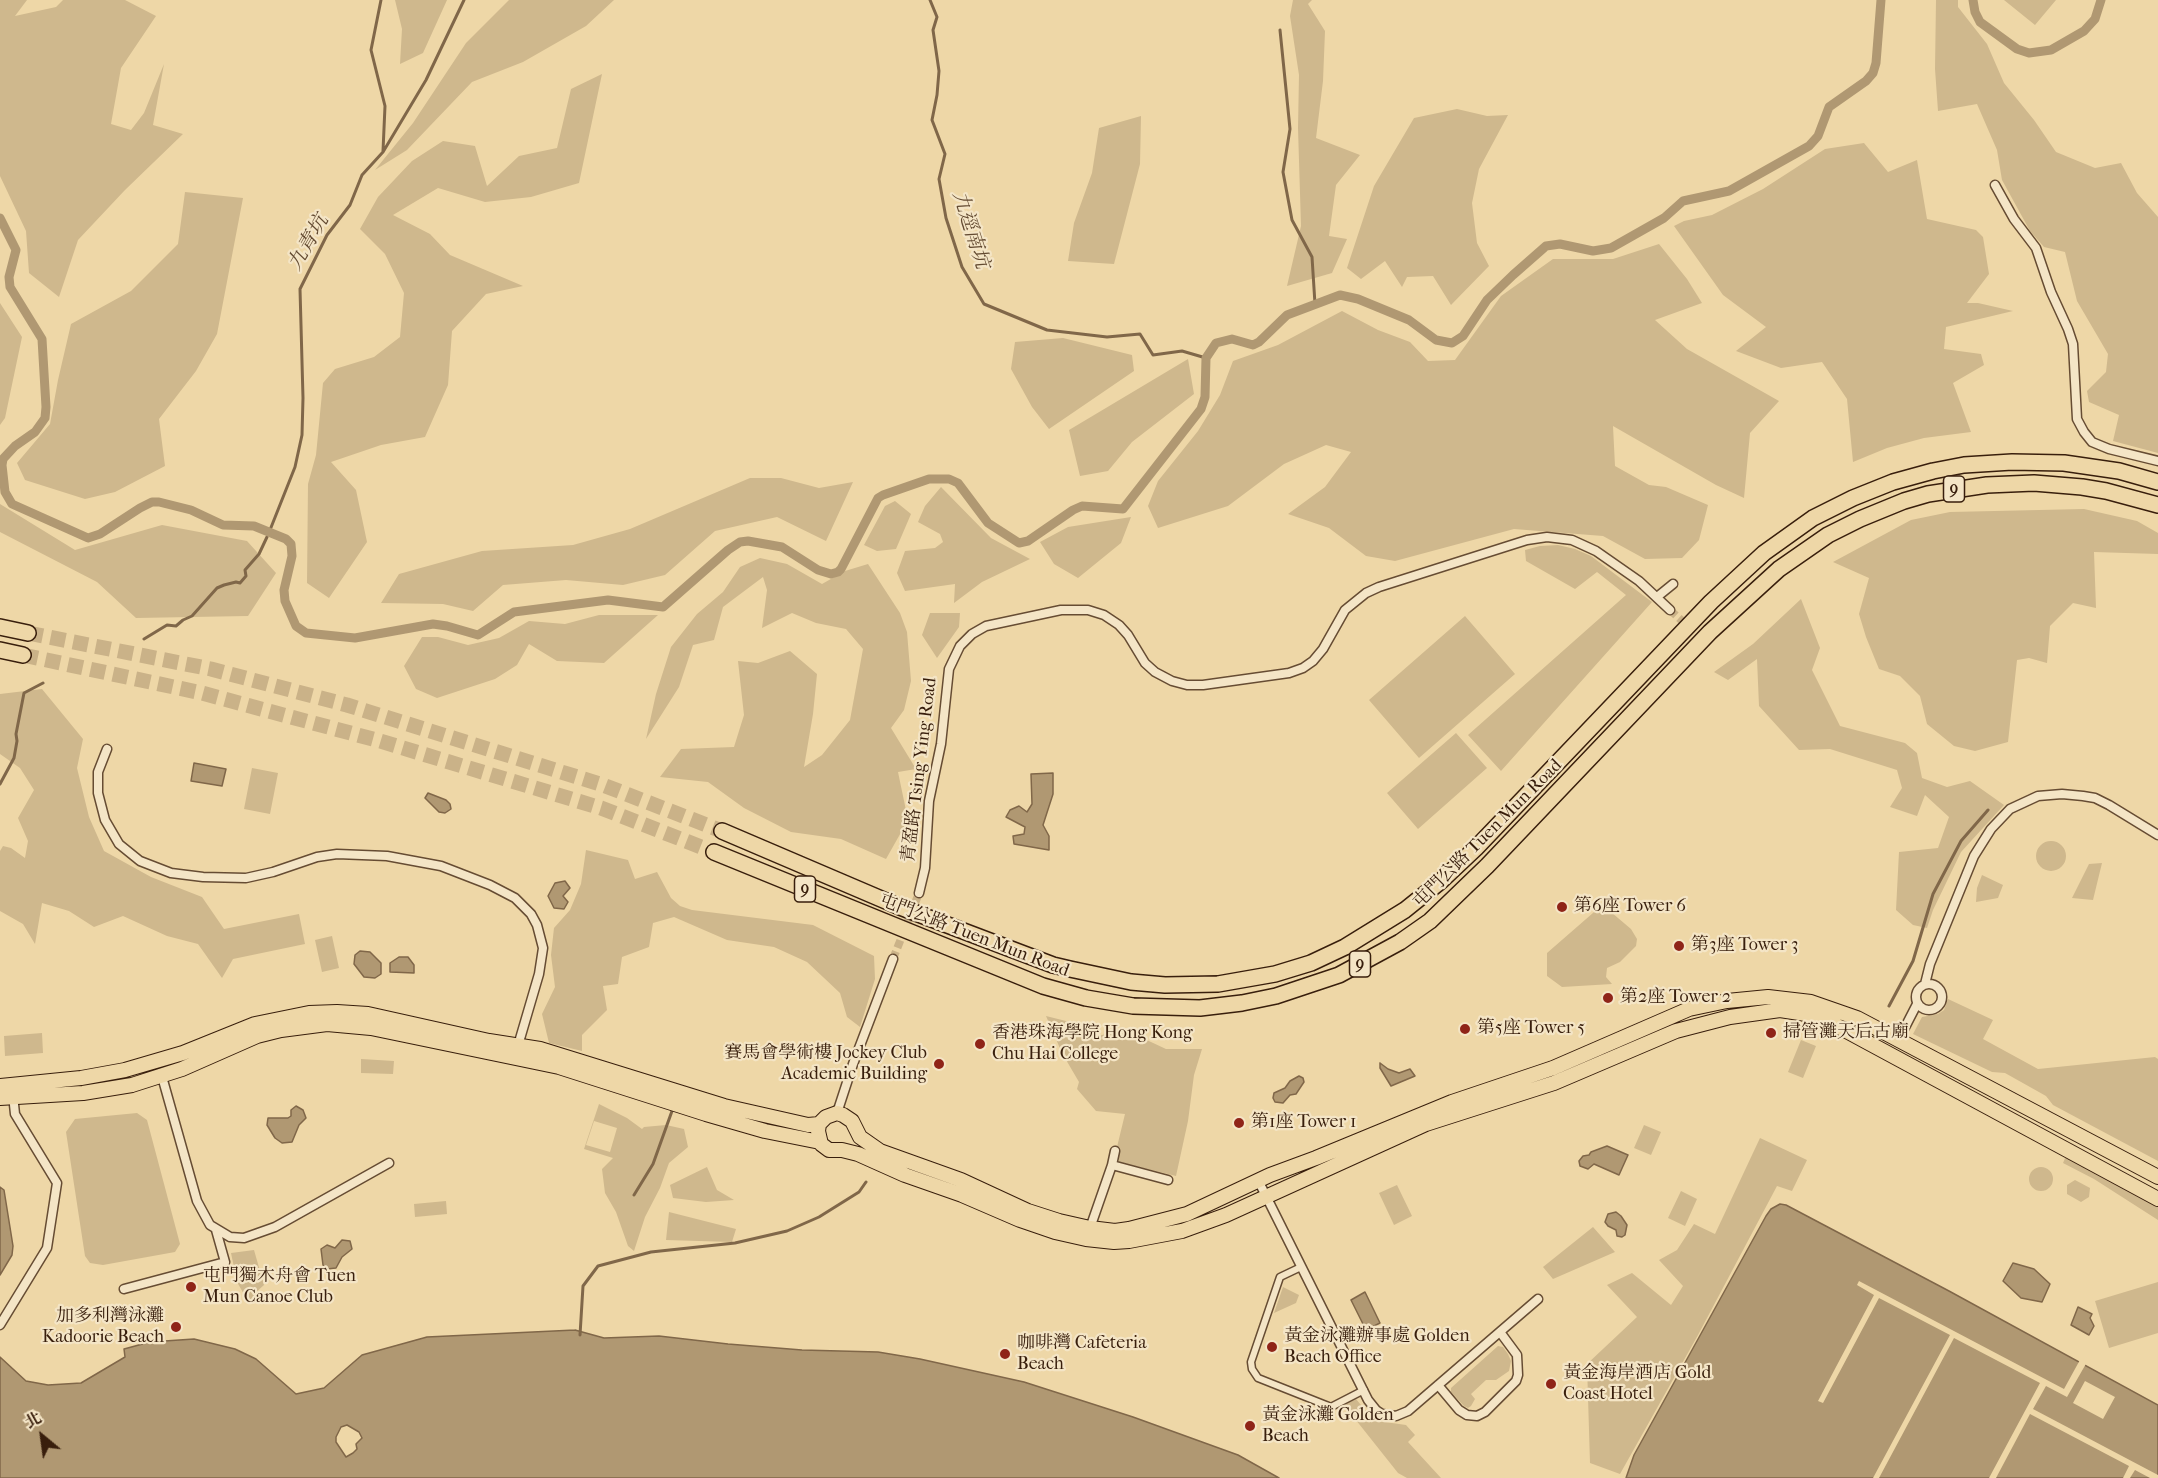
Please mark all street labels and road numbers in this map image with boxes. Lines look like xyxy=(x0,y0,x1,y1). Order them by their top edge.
road number: 9 xyxy=(1944,476,1964,502)
street label: 青盈路 Tsing Ying Road xyxy=(898,676,942,864)
street label: 屯門公路 Tuen Mun Road xyxy=(1409,755,1567,913)
road number: 9 xyxy=(794,876,816,902)
street label: 屯門公路 Tuen Mun Road xyxy=(876,890,1072,982)
road number: 9 xyxy=(1350,951,1370,977)

